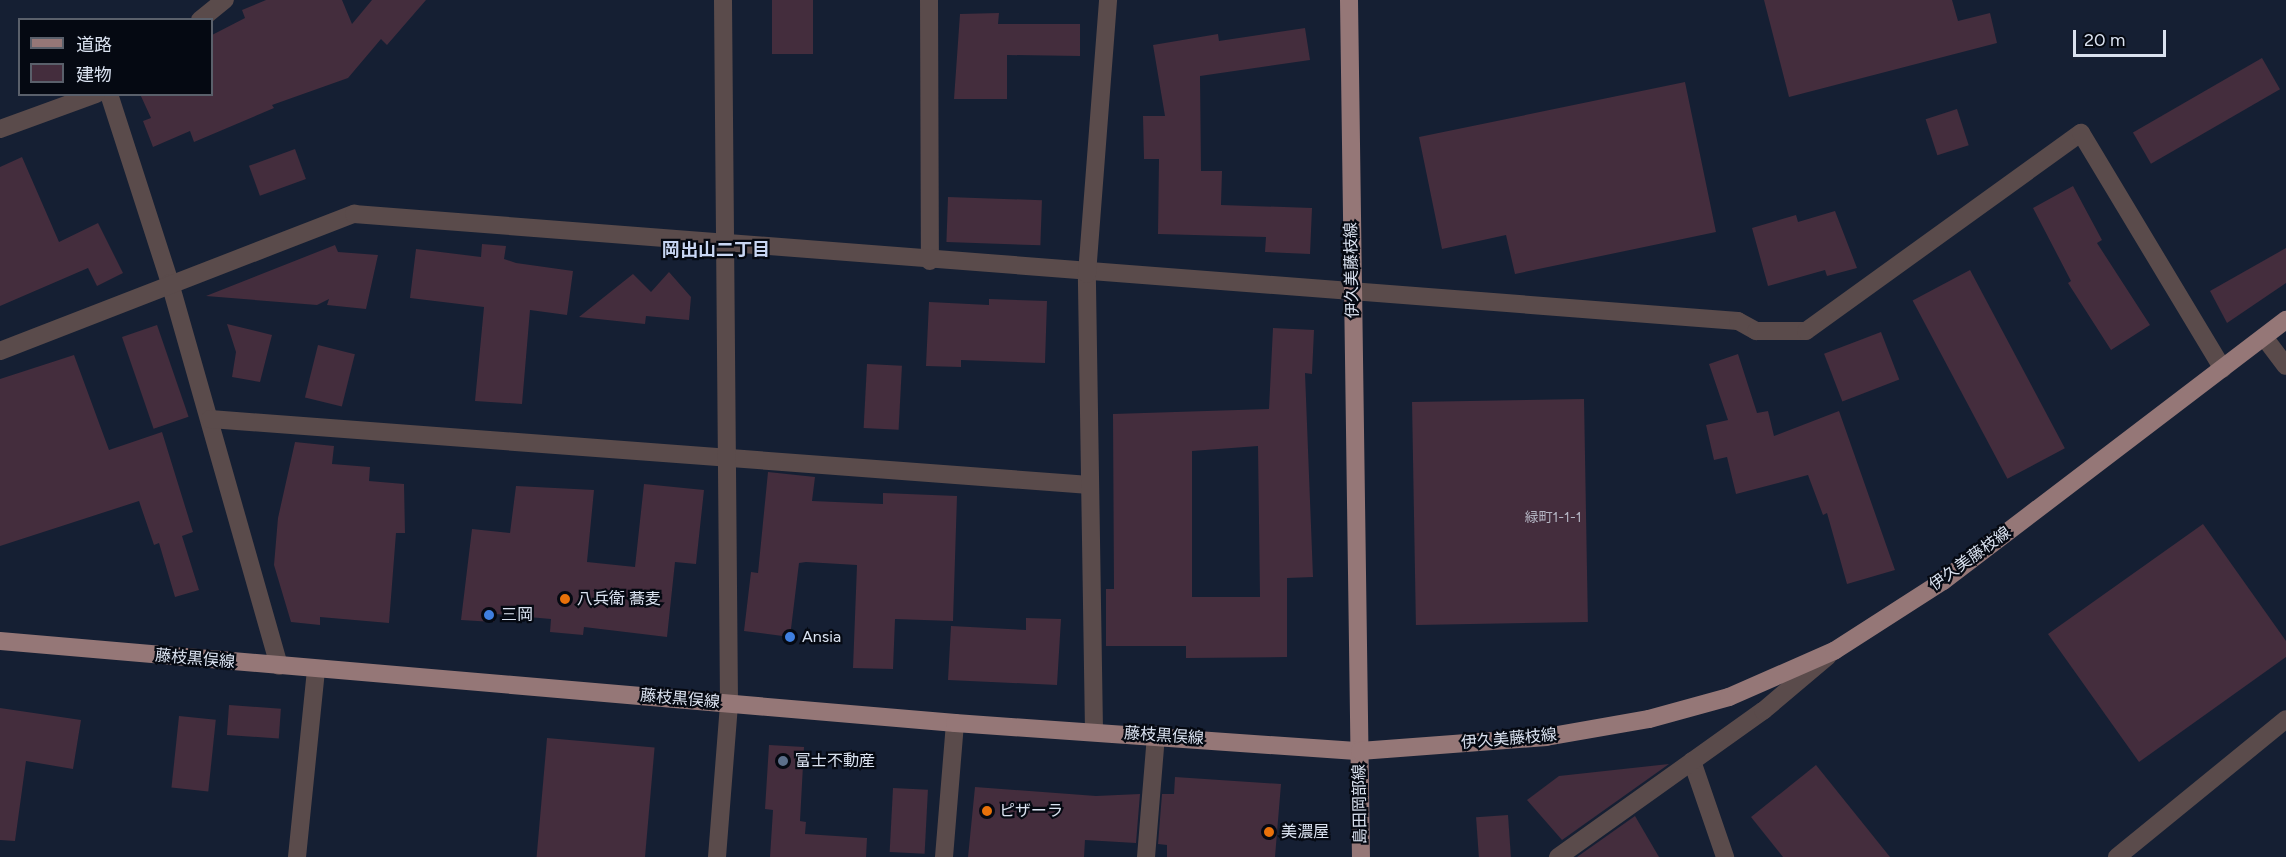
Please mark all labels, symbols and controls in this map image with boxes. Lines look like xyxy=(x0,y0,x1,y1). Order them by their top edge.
legend xyxy=(18,18,213,96)
scale bar xyxy=(2076,18,2169,56)
text: 20 m xyxy=(2084,29,2125,51)
text: 道路 xyxy=(76,34,112,56)
text: 建物 xyxy=(76,64,112,86)
street label: 伊久美藤枝線 xyxy=(1342,222,1362,318)
district label: 岡出山二丁目 xyxy=(662,239,770,261)
house number: 緑町1-1-1 xyxy=(1524,510,1582,526)
street label: 伊久美藤枝線 xyxy=(1926,523,2014,595)
place label: 八兵衛 蕎麦 xyxy=(577,589,661,609)
marker: 八兵衛 蕎麦 xyxy=(558,592,572,606)
place label: 三岡 xyxy=(501,605,533,625)
marker: 三岡 xyxy=(482,608,496,622)
place label: Ansia xyxy=(802,627,841,647)
marker: Ansia xyxy=(783,630,797,644)
street label: 藤枝黒俣線 xyxy=(154,646,236,672)
street label: 藤枝黒俣線 xyxy=(639,686,721,712)
street label: 藤枝黒俣線 xyxy=(1123,724,1205,748)
street label: 伊久美藤枝線 xyxy=(1460,725,1558,753)
place label: 富士不動産 xyxy=(795,751,875,771)
marker: 富士不動産 xyxy=(776,754,790,768)
street label: 島田岡部線 xyxy=(1350,764,1370,844)
place label: ピザーラ xyxy=(999,801,1063,821)
marker: ピザーラ xyxy=(980,804,994,818)
place label: 美濃屋 xyxy=(1281,822,1329,842)
marker: 美濃屋 xyxy=(1262,825,1276,839)

